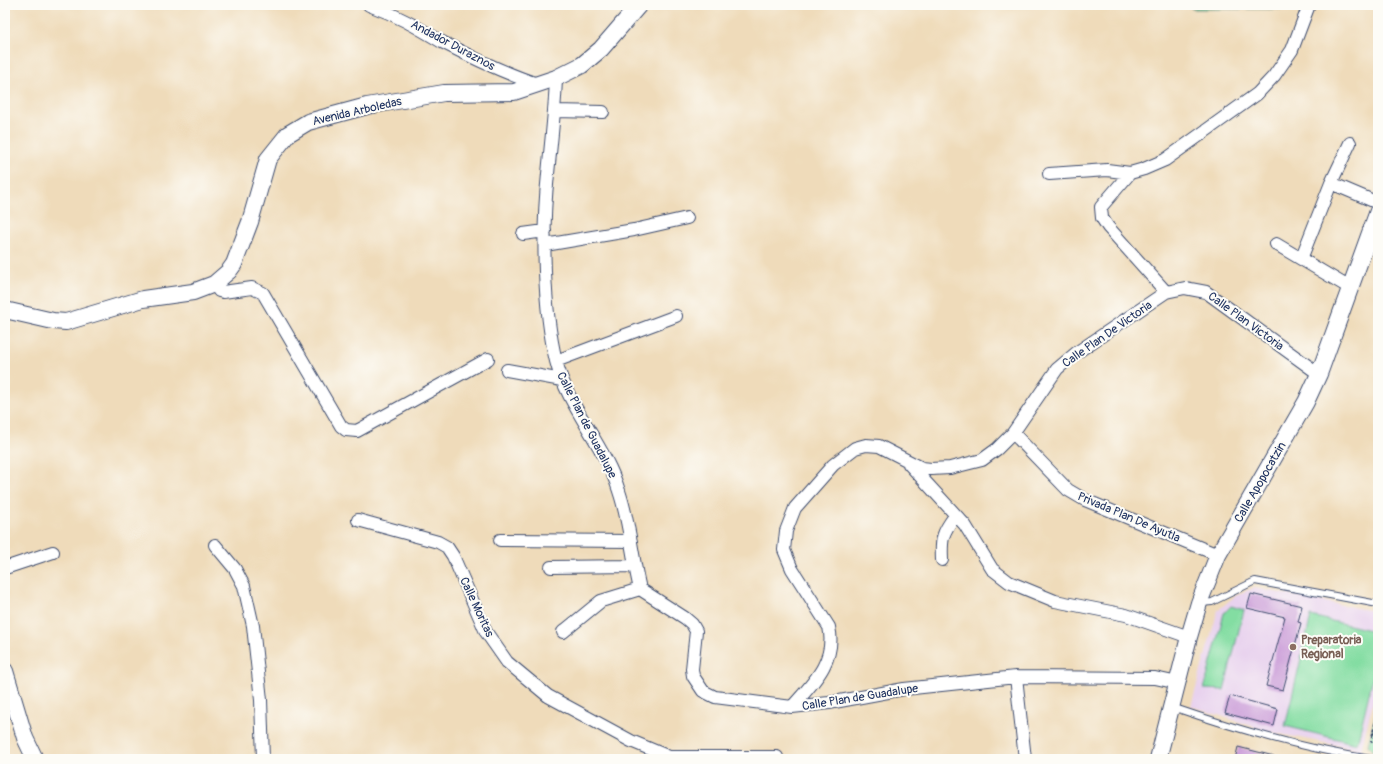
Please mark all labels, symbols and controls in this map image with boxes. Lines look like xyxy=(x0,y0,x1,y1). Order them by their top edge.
street label: Andador Duraznos xyxy=(408,17,498,74)
street label: Avenida Arboledas xyxy=(311,94,404,129)
street label: Calle Plan Victoria xyxy=(1205,289,1287,354)
street label: Calle Plan De Victoria xyxy=(1060,298,1155,371)
street label: Calle Plan de Guadalupe xyxy=(553,370,620,481)
street label: Calle Apopocatzin xyxy=(1231,439,1290,525)
street label: Privada Plan De Ayutla xyxy=(1075,489,1183,546)
street label: Calle Moritas xyxy=(456,575,497,640)
place label: Preparatoria Regional xyxy=(1301,633,1362,662)
marker: Preparatoria Regional xyxy=(1288,642,1298,652)
street label: Calle Plan de Guadalupe xyxy=(801,681,919,714)

